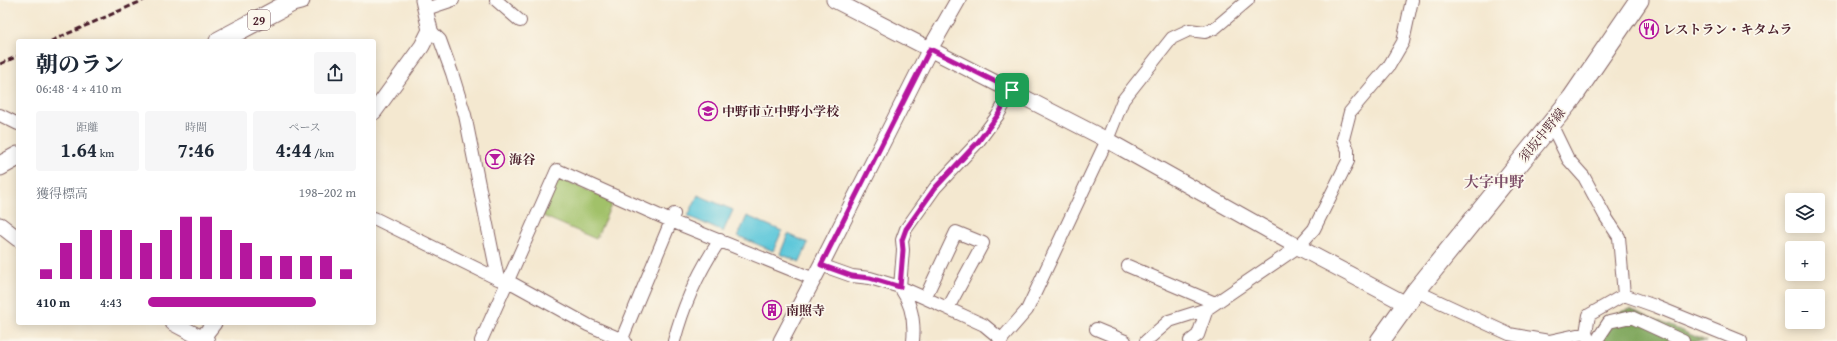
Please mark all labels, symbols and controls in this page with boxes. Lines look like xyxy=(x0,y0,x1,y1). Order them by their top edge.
road number: 29 xyxy=(248,10,270,30)
restaurant icon: レストラン・キタムラ xyxy=(1638,18,1660,40)
place label: レストラン・キタムラ xyxy=(1663,20,1792,39)
text: 朝のラン xyxy=(36,48,124,80)
button: share xyxy=(314,52,356,94)
pin xyxy=(995,73,1029,107)
text: 06:48 · 4 × 410 m xyxy=(36,79,122,98)
icon: arrive xyxy=(1001,79,1023,101)
school or university icon: 中野市立中野小学校 xyxy=(697,100,719,122)
place label: 中野市立中野小学校 xyxy=(722,102,840,121)
street label: 須坂中野線 xyxy=(1514,104,1570,166)
text: 距離 xyxy=(76,119,98,135)
text: 時間 xyxy=(185,119,207,135)
text: ペース xyxy=(288,119,321,135)
text: 1.64 xyxy=(60,135,97,164)
text: 7:46 xyxy=(178,135,214,164)
text: 4:44 xyxy=(275,135,312,164)
text: km xyxy=(97,145,114,161)
text: /km xyxy=(312,145,334,161)
bar icon: 海谷 xyxy=(484,148,506,170)
place label: 海谷 xyxy=(509,150,536,169)
district label: 大字中野 xyxy=(1464,171,1525,192)
text: 198–202 m xyxy=(299,183,356,202)
text: 獲得標高 xyxy=(36,184,88,203)
map controls xyxy=(1785,193,1825,329)
button: layers xyxy=(1785,193,1825,233)
button: + xyxy=(1785,241,1825,281)
button: − xyxy=(1785,289,1825,329)
text: 410 m xyxy=(36,293,70,312)
text: 4:43 xyxy=(100,293,122,312)
building icon: 南照寺 xyxy=(761,299,783,321)
place label: 南照寺 xyxy=(786,301,825,320)

